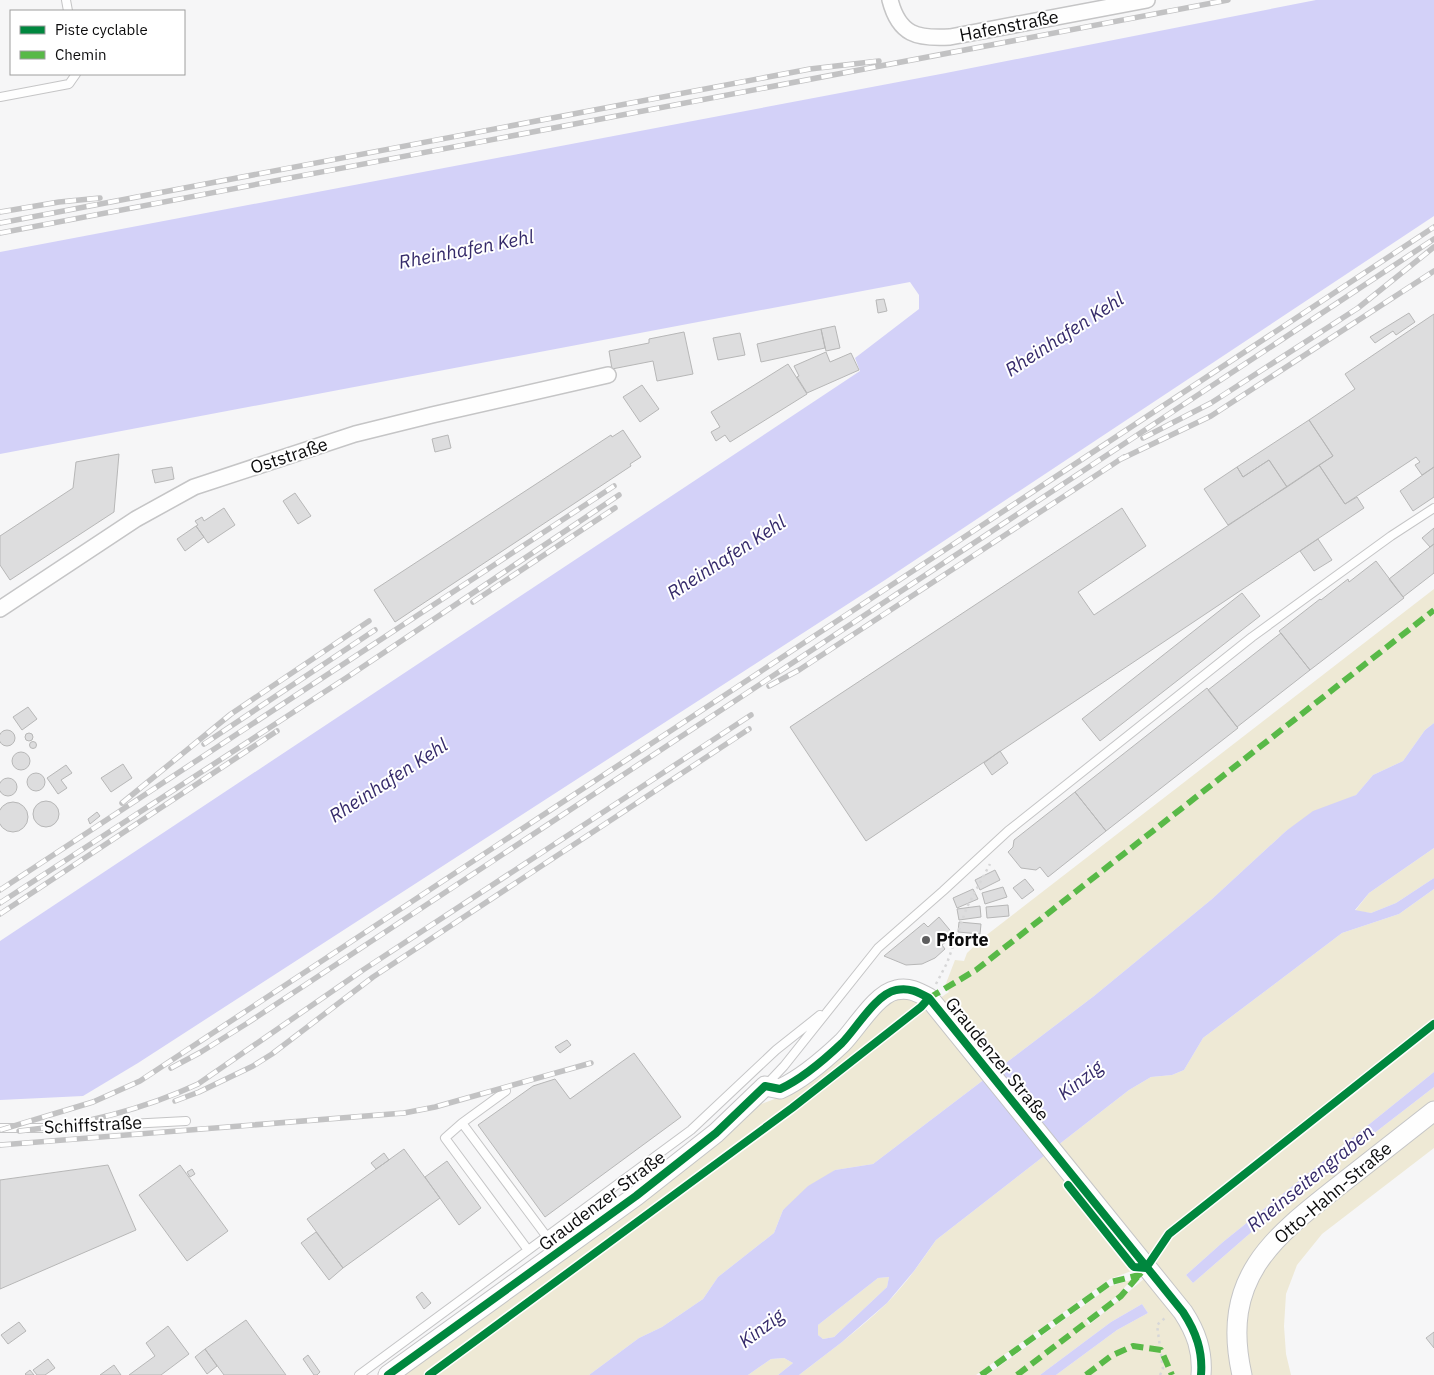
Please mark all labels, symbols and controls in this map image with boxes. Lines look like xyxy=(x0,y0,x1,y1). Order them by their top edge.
street label: Hafenstraße xyxy=(957,5,1061,46)
legend xyxy=(10,10,185,75)
text: Piste cyclable xyxy=(55,20,148,39)
text: Chemin xyxy=(55,45,106,64)
water label: Rheinhafen Kehl xyxy=(396,224,536,274)
water label: Rheinhafen Kehl xyxy=(1000,287,1128,381)
street label: Oststraße xyxy=(247,432,331,479)
water label: Rheinhafen Kehl xyxy=(662,510,790,604)
water label: Rheinhafen Kehl xyxy=(324,733,452,827)
place label: Pforte xyxy=(936,928,989,951)
marker: Pforte xyxy=(920,934,932,946)
street label: Graudenzer Straße xyxy=(940,992,1054,1125)
water label: Kinzig xyxy=(1053,1054,1108,1105)
street label: Schiffstraße xyxy=(43,1110,143,1139)
water label: Rheinseitengraben xyxy=(1241,1119,1379,1237)
street label: Otto-Hahn-Straße xyxy=(1269,1137,1396,1249)
street label: Graudenzer Straße xyxy=(534,1145,670,1256)
water label: Kinzig xyxy=(734,1302,790,1353)

